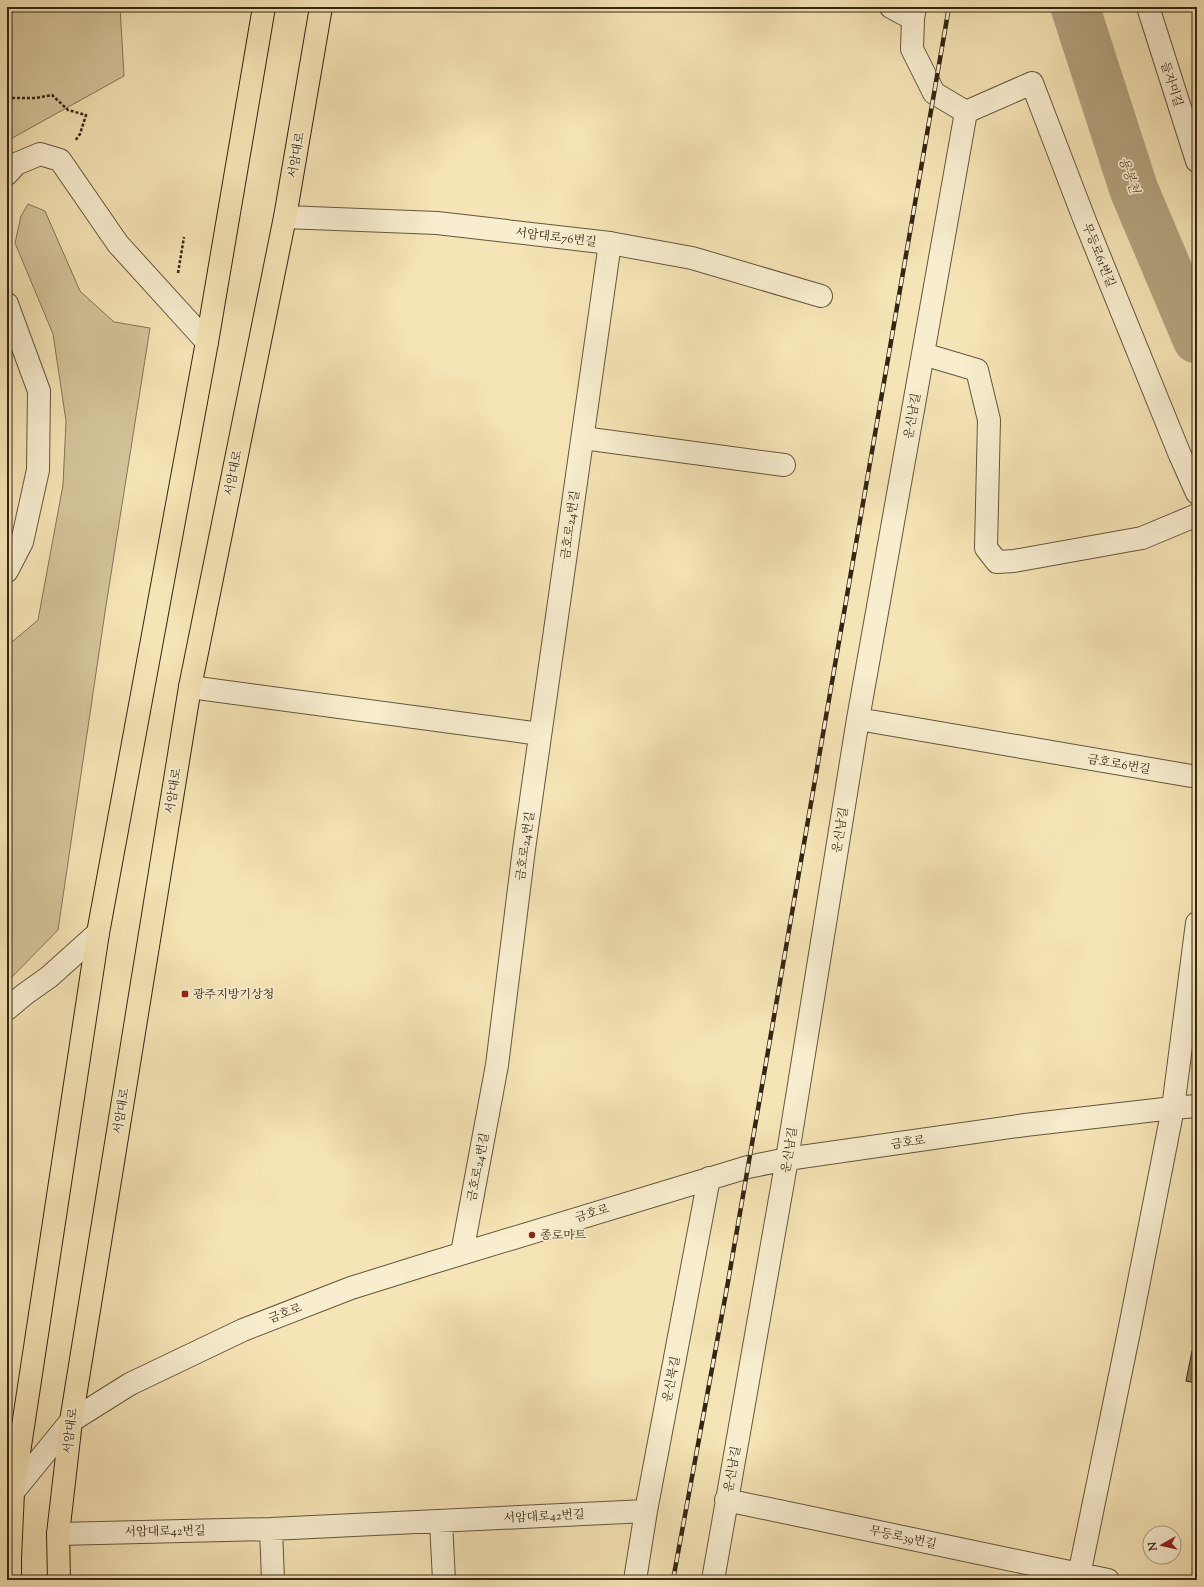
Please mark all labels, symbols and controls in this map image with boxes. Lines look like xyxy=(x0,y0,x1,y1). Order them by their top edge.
street label: 들자미길 xyxy=(1155,59,1187,109)
street label: 서암대로 xyxy=(284,130,310,180)
water label: 용봉천 xyxy=(1113,155,1143,198)
street label: 무등로61번길 xyxy=(1077,221,1119,290)
street label: 서암대로76번길 xyxy=(514,224,597,252)
street label: 운신남길 xyxy=(900,392,926,441)
street label: 서암대로 xyxy=(221,448,247,498)
street label: 금호로24번길 xyxy=(557,489,585,561)
street label: 금호로6번길 xyxy=(1086,751,1152,779)
street label: 서암대로 xyxy=(161,766,187,815)
street label: 운신남길 xyxy=(828,806,854,854)
street label: 금호로24번길 xyxy=(512,810,540,882)
place label: 광주지방기상청 xyxy=(193,986,274,1004)
marker: 광주지방기상청 xyxy=(180,989,190,999)
street label: 서암대로 xyxy=(109,1086,135,1135)
street label: 운신남길 xyxy=(777,1126,803,1174)
street label: 금호로24번길 xyxy=(464,1131,494,1203)
street label: 금호로 xyxy=(890,1132,927,1154)
street label: 금호로 xyxy=(573,1200,612,1228)
place label: 종로마트 xyxy=(540,1227,587,1245)
marker: 종로마트 xyxy=(527,1230,537,1240)
street label: 금호로 xyxy=(266,1299,305,1329)
street label: 운신북길 xyxy=(659,1355,685,1404)
street label: 서암대로 xyxy=(59,1407,83,1455)
street label: 운신남길 xyxy=(720,1445,746,1494)
street label: 서암대로42번길 xyxy=(503,1506,585,1528)
street label: 서암대로42번길 xyxy=(124,1522,206,1542)
street label: 무등로39번길 xyxy=(867,1522,938,1554)
north arrow xyxy=(1142,1525,1182,1565)
text: N xyxy=(1145,1541,1162,1553)

